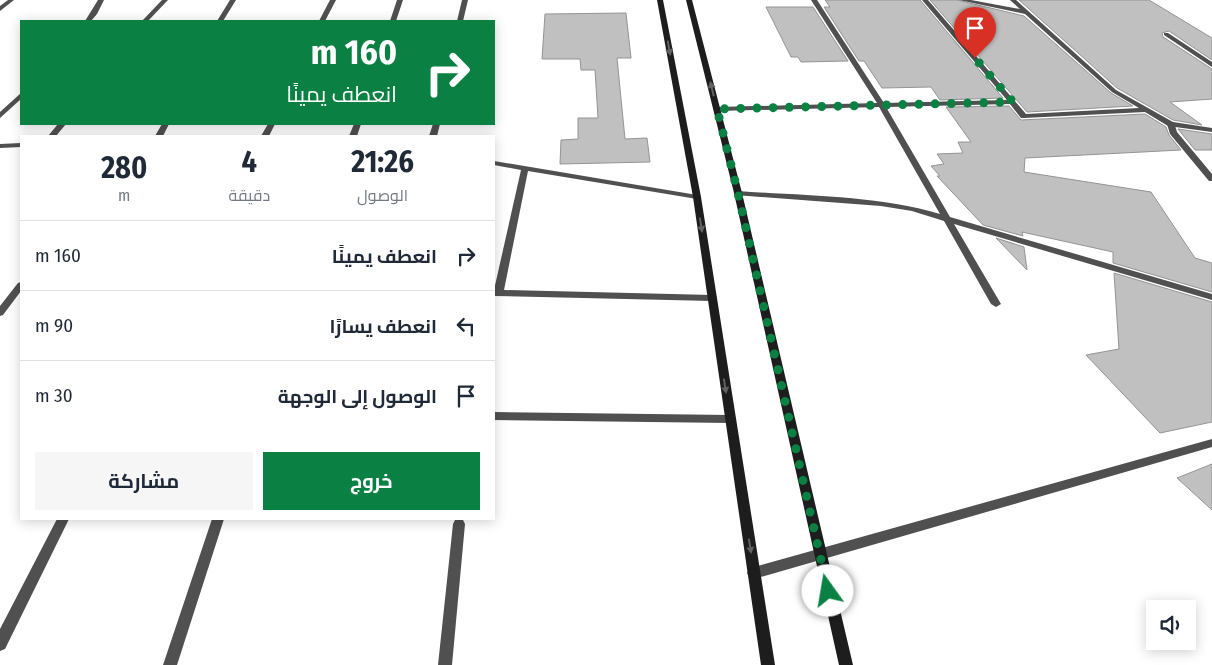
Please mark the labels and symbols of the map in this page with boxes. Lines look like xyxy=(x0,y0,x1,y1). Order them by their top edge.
pin xyxy=(954,7,996,58)
one-way arrow xyxy=(666,40,674,56)
one-way arrow xyxy=(708,82,716,97)
one-way arrow xyxy=(697,218,705,234)
one-way arrow xyxy=(721,378,729,394)
one-way arrow xyxy=(746,539,754,555)
position arrow xyxy=(801,564,853,616)

